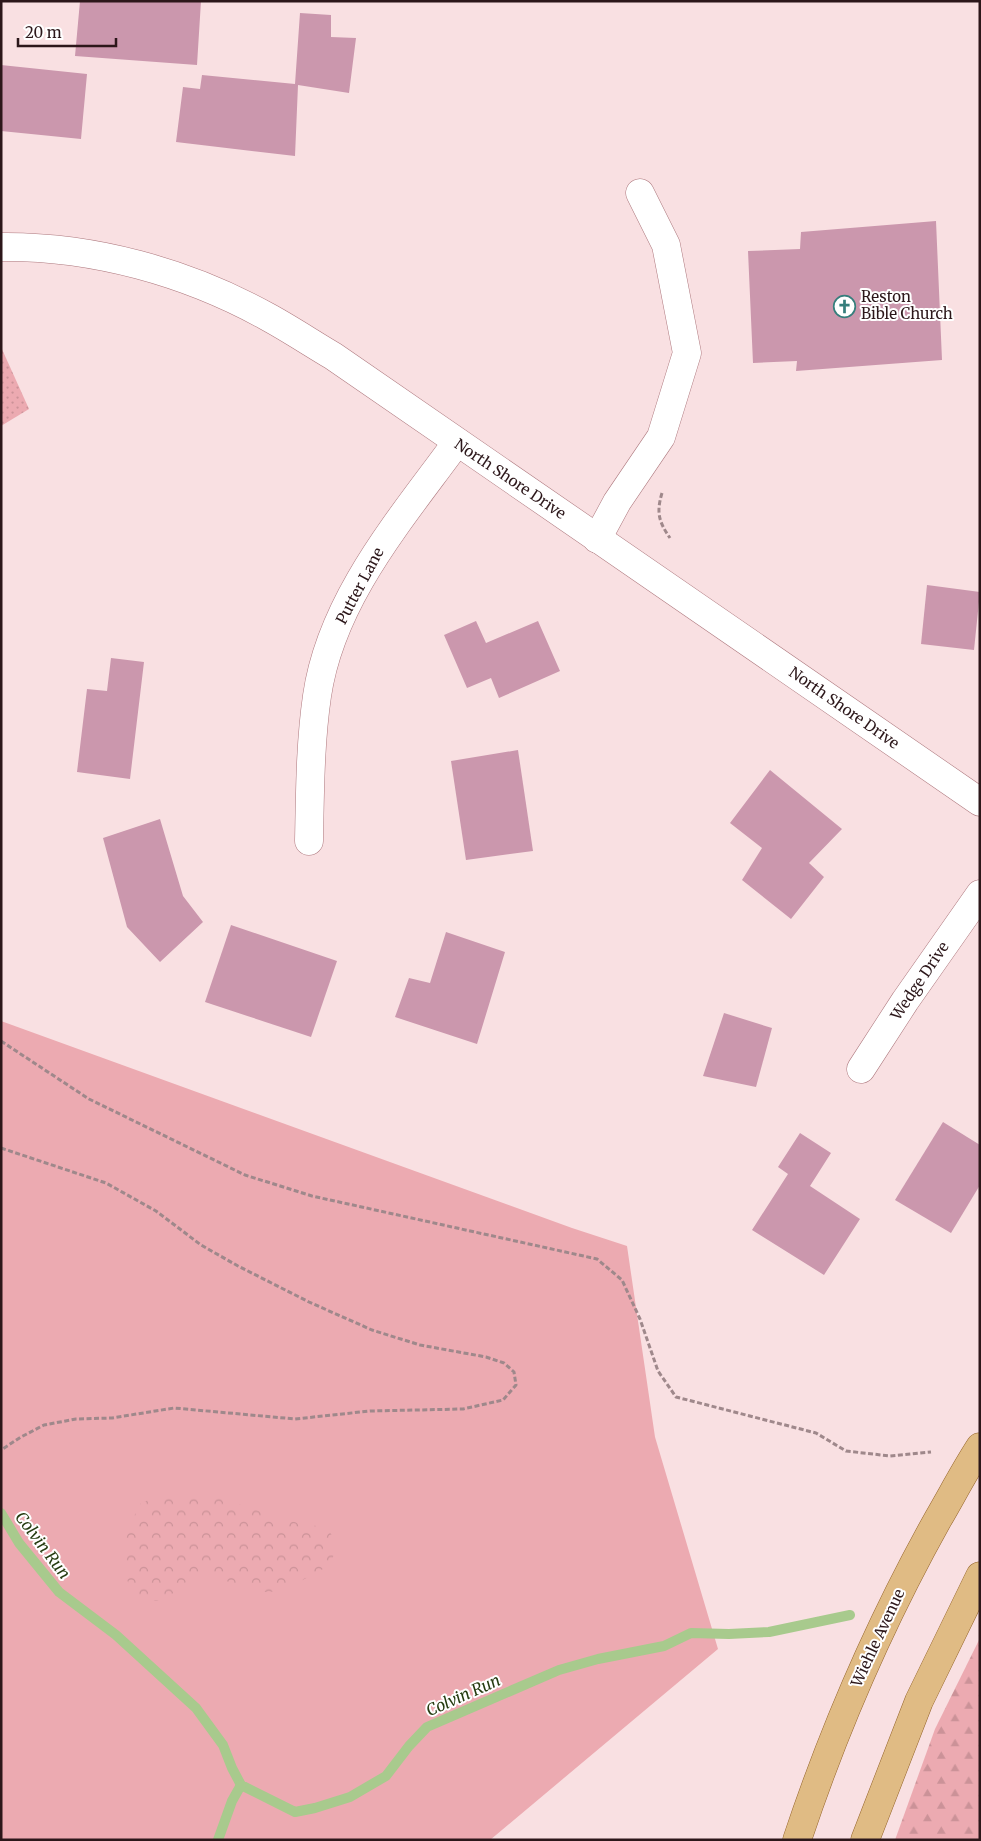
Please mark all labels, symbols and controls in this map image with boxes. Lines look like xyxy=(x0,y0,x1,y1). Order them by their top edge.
scale bar xyxy=(18,15,115,47)
text: 20 m xyxy=(25,23,62,42)
place label: Reston Bible Church xyxy=(861,287,953,323)
church icon: Reston Bible Church xyxy=(833,294,857,318)
street label: North Shore Drive xyxy=(451,434,570,523)
street label: Putter Lane xyxy=(331,544,388,627)
street label: North Shore Drive xyxy=(785,662,903,753)
street label: Wedge Drive xyxy=(886,938,953,1024)
water label: Colvin Run xyxy=(11,1507,75,1583)
street label: Wiehle Avenue xyxy=(846,1586,909,1691)
water label: Colvin Run xyxy=(423,1670,503,1720)

